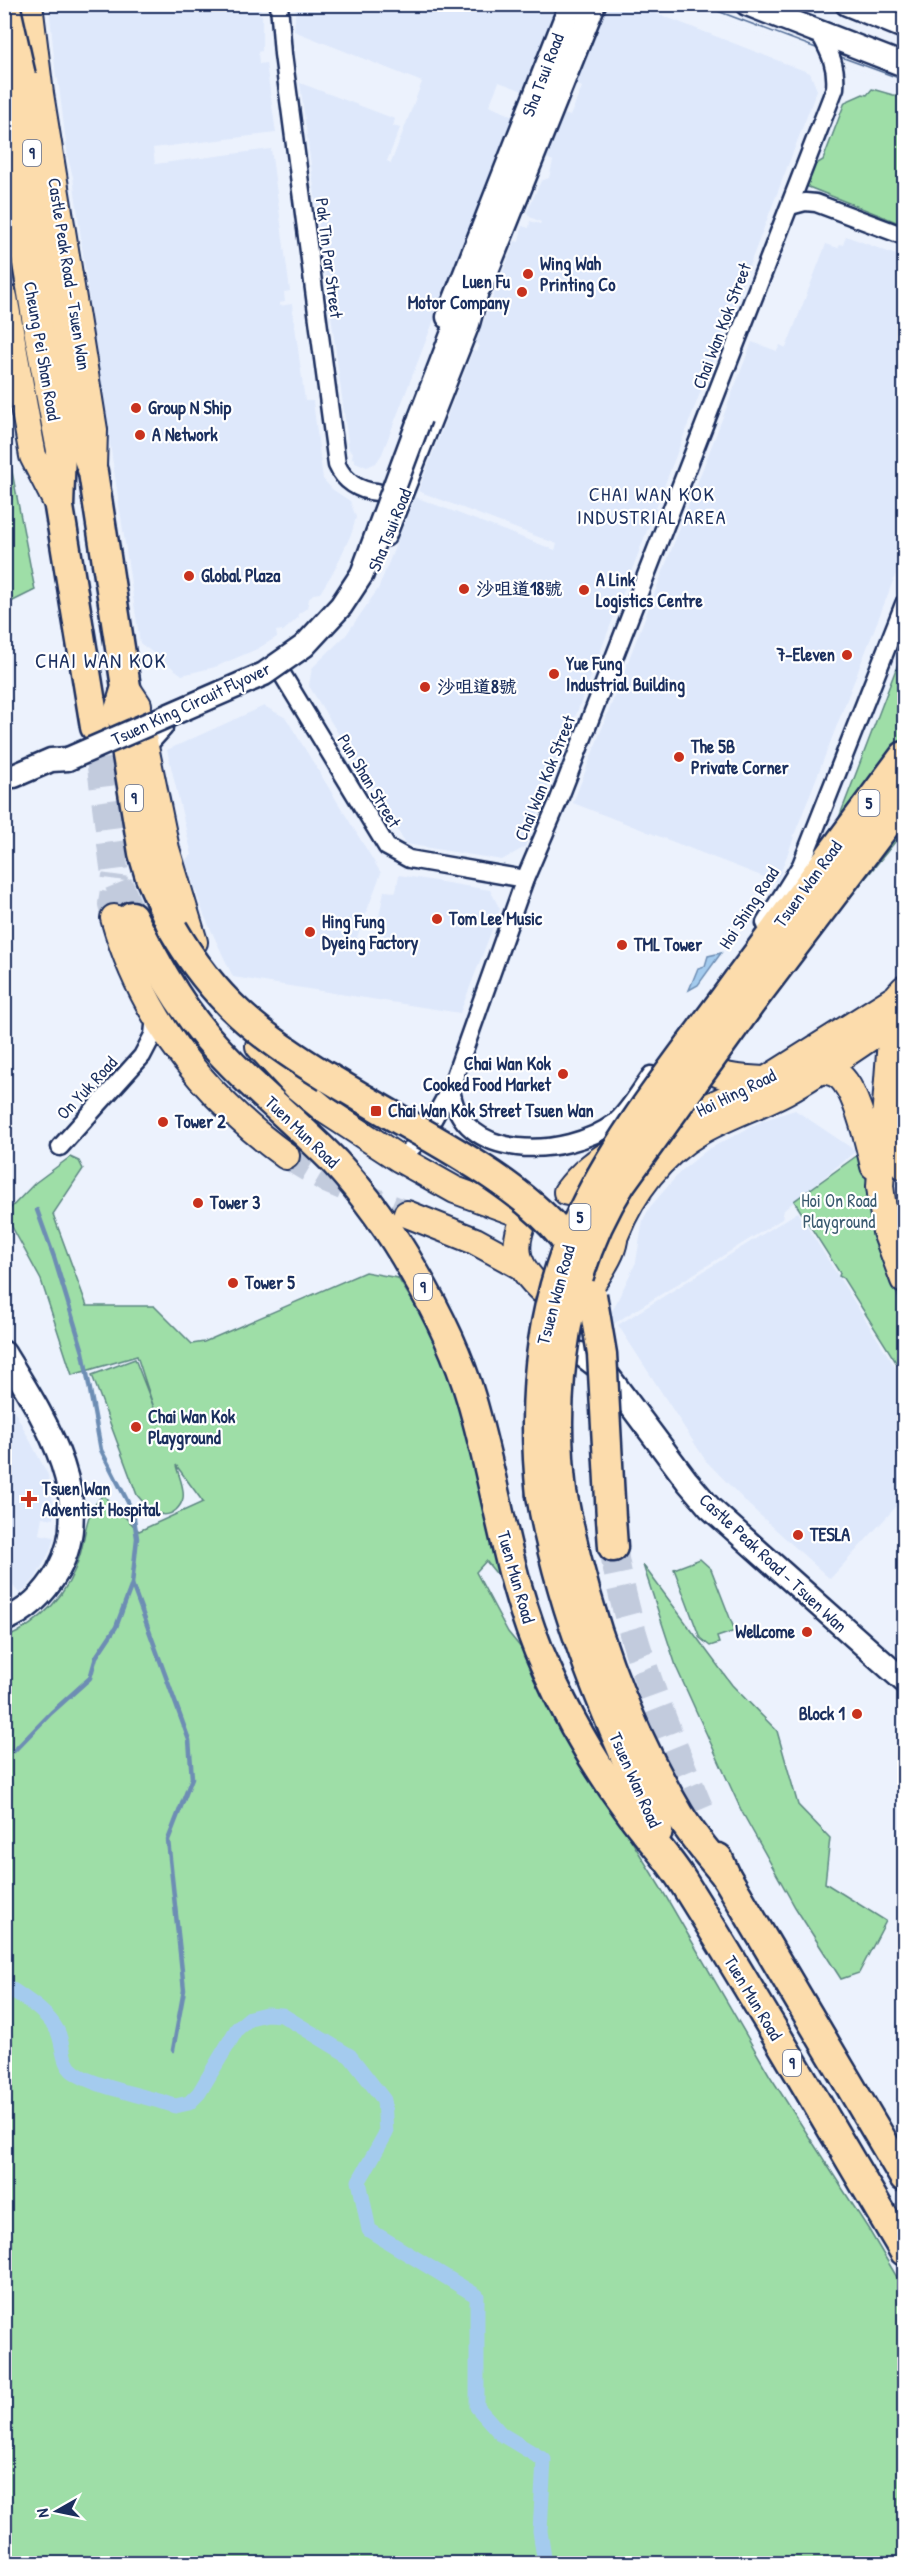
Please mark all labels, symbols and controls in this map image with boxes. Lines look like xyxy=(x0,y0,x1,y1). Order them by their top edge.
street label: Sha Tsui Road xyxy=(515,30,570,120)
road number: 9 xyxy=(23,140,41,166)
street label: Castle Peak Road – Tsuen Wan xyxy=(42,176,97,372)
street label: Pak Tin Par Street xyxy=(310,196,349,320)
place label: Wing Wah Printing Co xyxy=(540,251,616,298)
street label: Chai Wan Kok Street xyxy=(686,258,757,393)
marker: Wing Wah Printing Co xyxy=(521,267,535,281)
place label: Luen Fu Motor Company xyxy=(408,269,511,316)
street label: Cheung Pei Shan Road xyxy=(18,279,67,422)
marker: Luen Fu Motor Company xyxy=(515,285,529,299)
place label: Group N Ship xyxy=(148,395,231,421)
marker: Group N Ship xyxy=(129,401,143,415)
place label: A Network xyxy=(152,422,218,447)
marker: A Network xyxy=(133,428,147,442)
district label: CHAI WAN KOK INDUSTRIAL AREA xyxy=(577,480,727,530)
street label: Sha Tsui Road xyxy=(362,485,417,575)
place label: Global Plaza xyxy=(201,563,281,588)
place label: A Link Logistics Centre xyxy=(596,567,703,614)
marker: Global Plaza xyxy=(182,569,196,583)
place label: 沙咀道18號 xyxy=(476,576,562,601)
marker: 沙咀道18號 xyxy=(457,582,471,596)
marker: A Link Logistics Centre xyxy=(577,583,591,597)
place label: 7-Eleven xyxy=(775,642,835,667)
district label: CHAI WAN KOK xyxy=(35,646,167,675)
marker: 7-Eleven xyxy=(840,648,854,662)
place label: Yue Fung Industrial Building xyxy=(566,651,685,698)
street label: Tsuen King Circuit Flyover xyxy=(107,656,274,751)
marker: Yue Fung Industrial Building xyxy=(547,667,561,681)
place label: 沙咀道8號 xyxy=(437,674,517,699)
marker: 沙咀道8號 xyxy=(418,680,432,694)
street label: Chai Wan Kok Street xyxy=(508,711,581,844)
street label: Pun Shan Street xyxy=(332,729,408,833)
place label: The 5B Private Corner xyxy=(690,734,789,780)
marker: The 5B Private Corner xyxy=(672,750,686,764)
road number: 9 xyxy=(125,785,143,811)
road number: 5 xyxy=(858,790,880,816)
street label: Tsuen Wan Road xyxy=(768,835,848,932)
street label: Hoi Shing Road xyxy=(713,862,785,954)
place label: Tom Lee Music xyxy=(448,906,543,931)
place label: Hing Fung Dyeing Factory xyxy=(322,909,419,956)
marker: Tom Lee Music xyxy=(430,912,444,926)
marker: Hing Fung Dyeing Factory xyxy=(303,925,317,939)
place label: TML Tower xyxy=(633,932,702,957)
marker: TML Tower xyxy=(615,938,629,952)
street label: On Yuk Road xyxy=(51,1050,123,1125)
place label: Chai Wan Kok Cooked Food Market xyxy=(423,1051,552,1097)
street label: Hoi Hing Road xyxy=(692,1062,780,1123)
marker: Chai Wan Kok Cooked Food Market xyxy=(556,1067,570,1081)
street label: Tuen Mun Road xyxy=(260,1090,345,1174)
place label: Chai Wan Kok Street Tsuen Wan xyxy=(388,1098,594,1123)
marker: Chai Wan Kok Street Tsuen Wan xyxy=(369,1104,383,1118)
place label: Tower 2 xyxy=(174,1109,226,1134)
marker: Tower 2 xyxy=(156,1115,170,1129)
park label: Hoi On Road Playground xyxy=(801,1188,877,1234)
place label: Tower 3 xyxy=(209,1190,260,1215)
marker: Tower 3 xyxy=(191,1196,205,1210)
road number: 5 xyxy=(570,1204,590,1230)
street label: Tsuen Wan Road xyxy=(530,1242,581,1347)
place label: Tower 5 xyxy=(244,1270,295,1295)
road number: 9 xyxy=(414,1274,432,1300)
marker: Tower 5 xyxy=(226,1276,240,1290)
place label: Chai Wan Kok Playground xyxy=(148,1404,236,1451)
marker: Chai Wan Kok Playground xyxy=(129,1420,143,1434)
place label: Tsuen Wan Adventist Hospital xyxy=(41,1476,161,1523)
street label: Castle Peak Road – Tsuen Wan xyxy=(694,1487,853,1638)
marker: Tsuen Wan Adventist Hospital xyxy=(20,1490,38,1508)
place label: TESLA xyxy=(809,1522,850,1547)
street label: Tuen Mun Road xyxy=(491,1528,542,1626)
marker: TESLA xyxy=(791,1528,805,1542)
place label: Wellcome xyxy=(735,1619,796,1644)
marker: Wellcome xyxy=(800,1625,814,1639)
place label: Block 1 xyxy=(799,1701,845,1726)
marker: Block 1 xyxy=(850,1707,864,1721)
street label: Tsuen Wan Road xyxy=(603,1728,668,1831)
street label: Tuen Mun Road xyxy=(718,1951,789,2045)
road number: 9 xyxy=(783,2050,801,2076)
north arrow xyxy=(27,2481,87,2541)
text: N xyxy=(31,2507,54,2519)

